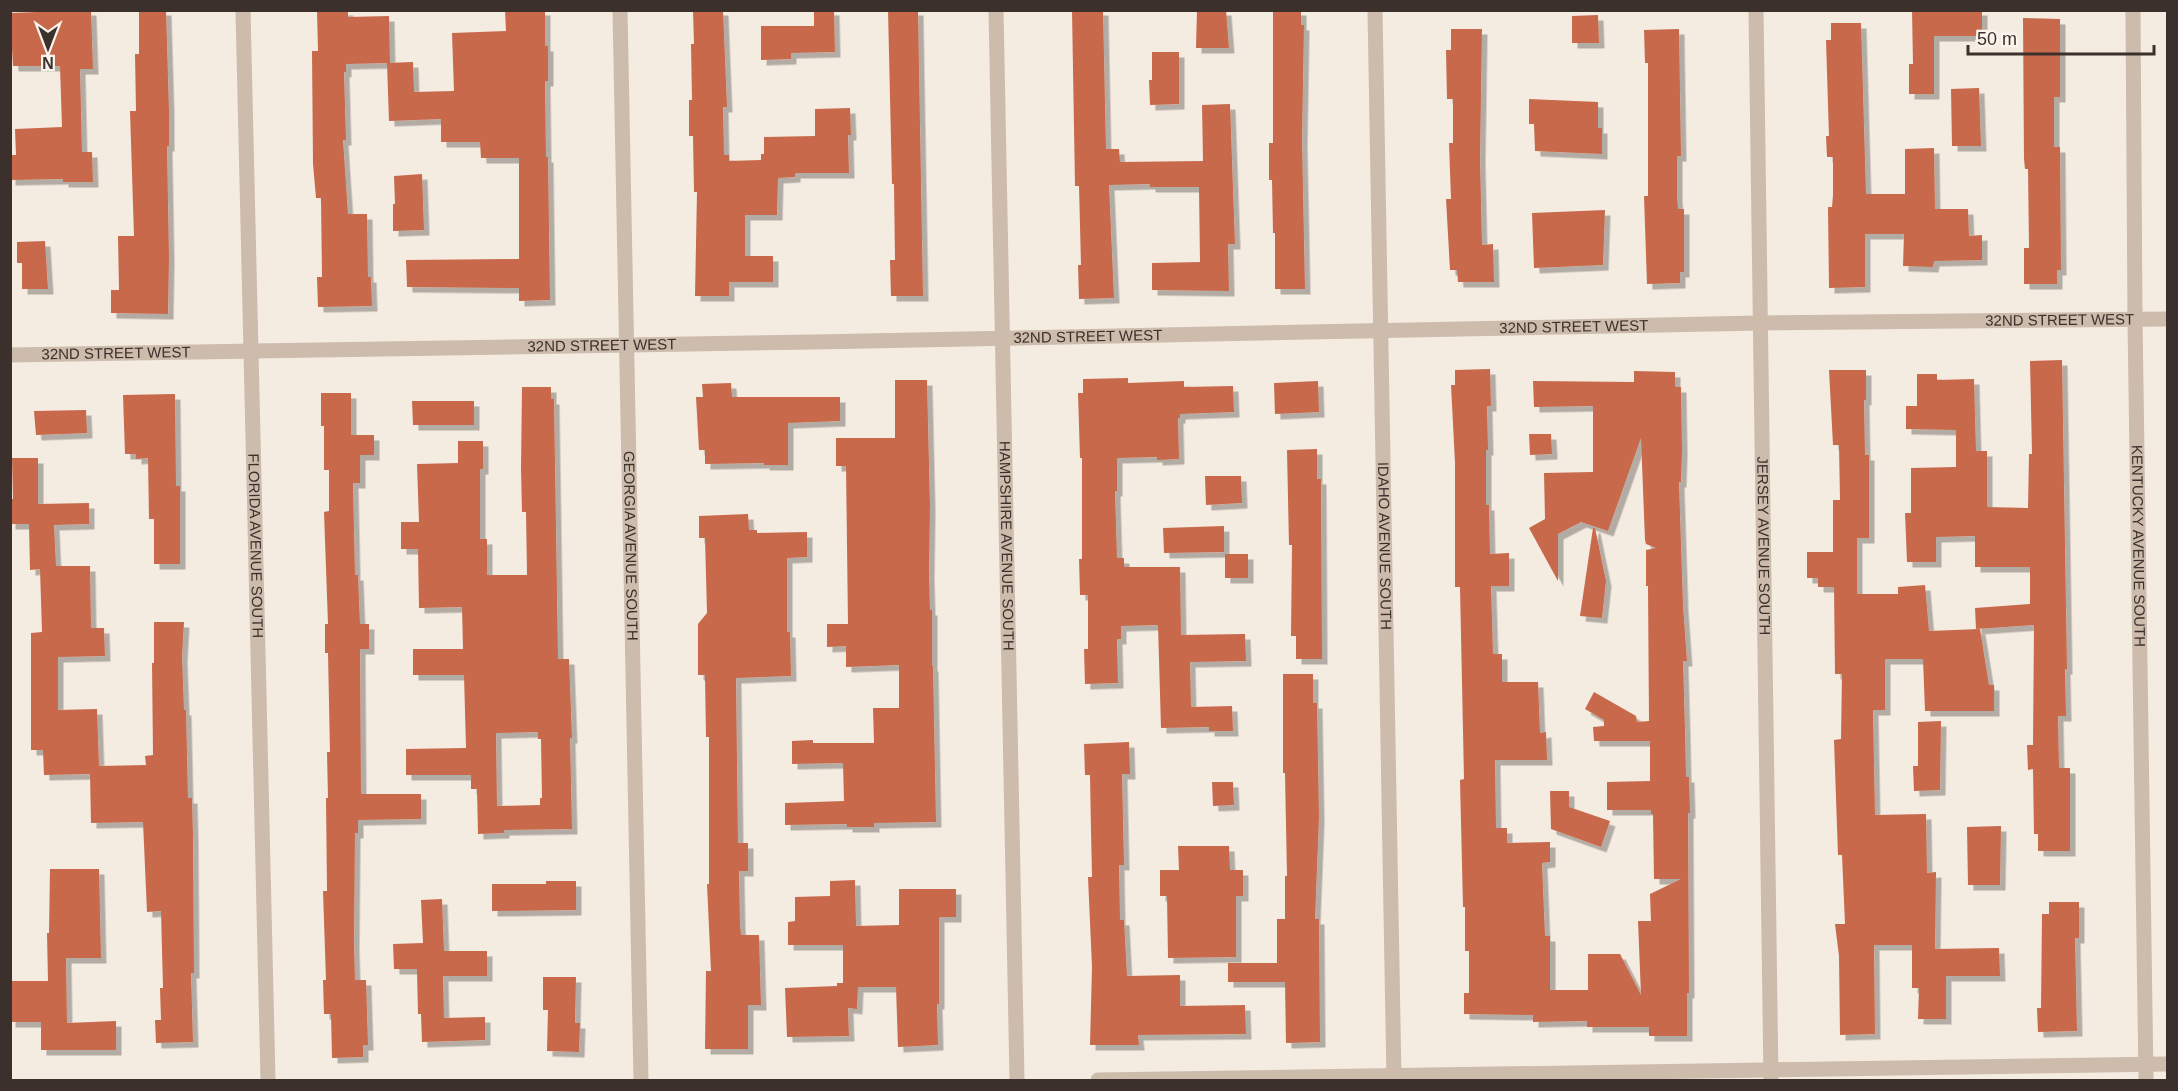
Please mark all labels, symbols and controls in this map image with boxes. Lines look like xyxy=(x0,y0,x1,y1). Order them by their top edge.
north arrow xyxy=(18,18,78,78)
scale bar xyxy=(1968,18,2154,56)
text: 50 m xyxy=(1977,29,2017,49)
text: N xyxy=(42,54,54,71)
street label: 32ND STREET WEST xyxy=(1985,310,2134,329)
street label: 32ND STREET WEST xyxy=(1499,316,1648,336)
street label: 32ND STREET WEST xyxy=(1013,326,1163,346)
street label: 32ND STREET WEST xyxy=(527,335,677,355)
street label: 32ND STREET WEST xyxy=(41,343,191,362)
street label: HAMPSHIRE AVENUE SOUTH xyxy=(996,441,1018,651)
street label: KENTUCKY AVENUE SOUTH xyxy=(2129,445,2149,647)
street label: GEORGIA AVENUE SOUTH xyxy=(621,451,641,641)
street label: FLORIDA AVENUE SOUTH xyxy=(245,453,267,638)
street label: JERSEY AVENUE SOUTH xyxy=(1754,456,1774,635)
street label: IDAHO AVENUE SOUTH xyxy=(1375,462,1395,630)

